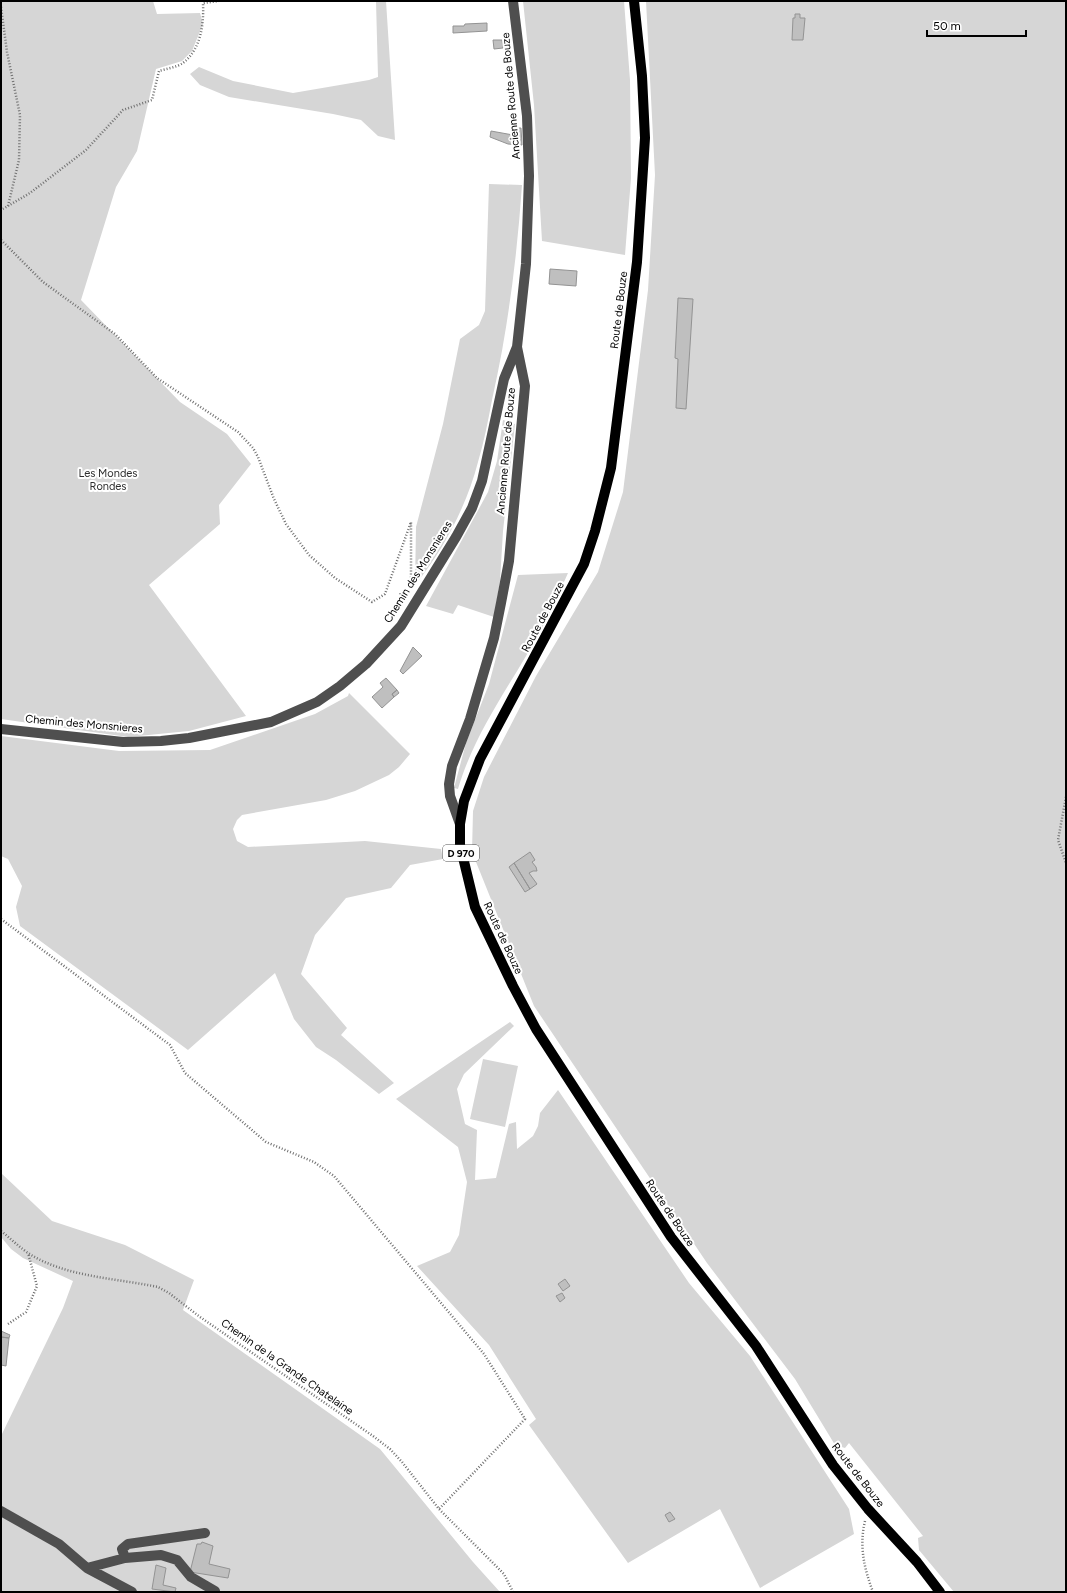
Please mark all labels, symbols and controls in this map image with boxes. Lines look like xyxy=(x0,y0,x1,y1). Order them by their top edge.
scale bar xyxy=(927,12,1026,38)
text: 50 m xyxy=(933,19,961,33)
street label: Ancienne Route de Bouze xyxy=(499,32,523,160)
street label: Route de Bouze xyxy=(608,270,630,350)
street label: Ancienne Route de Bouze xyxy=(494,387,518,515)
park label: Les Mondes Rondes xyxy=(79,467,137,493)
street label: Chemin des Monsnieres xyxy=(381,519,455,625)
street label: Route de Bouze xyxy=(519,579,567,655)
street label: Chemin des Monsnieres xyxy=(25,712,143,736)
road number: D 970 xyxy=(443,845,479,861)
street label: Route de Bouze xyxy=(481,900,525,976)
street label: Route de Bouze xyxy=(643,1177,697,1249)
street label: Chemin de la Grande Chatelaine xyxy=(218,1316,356,1418)
street label: Route de Bouze xyxy=(829,1440,887,1510)

